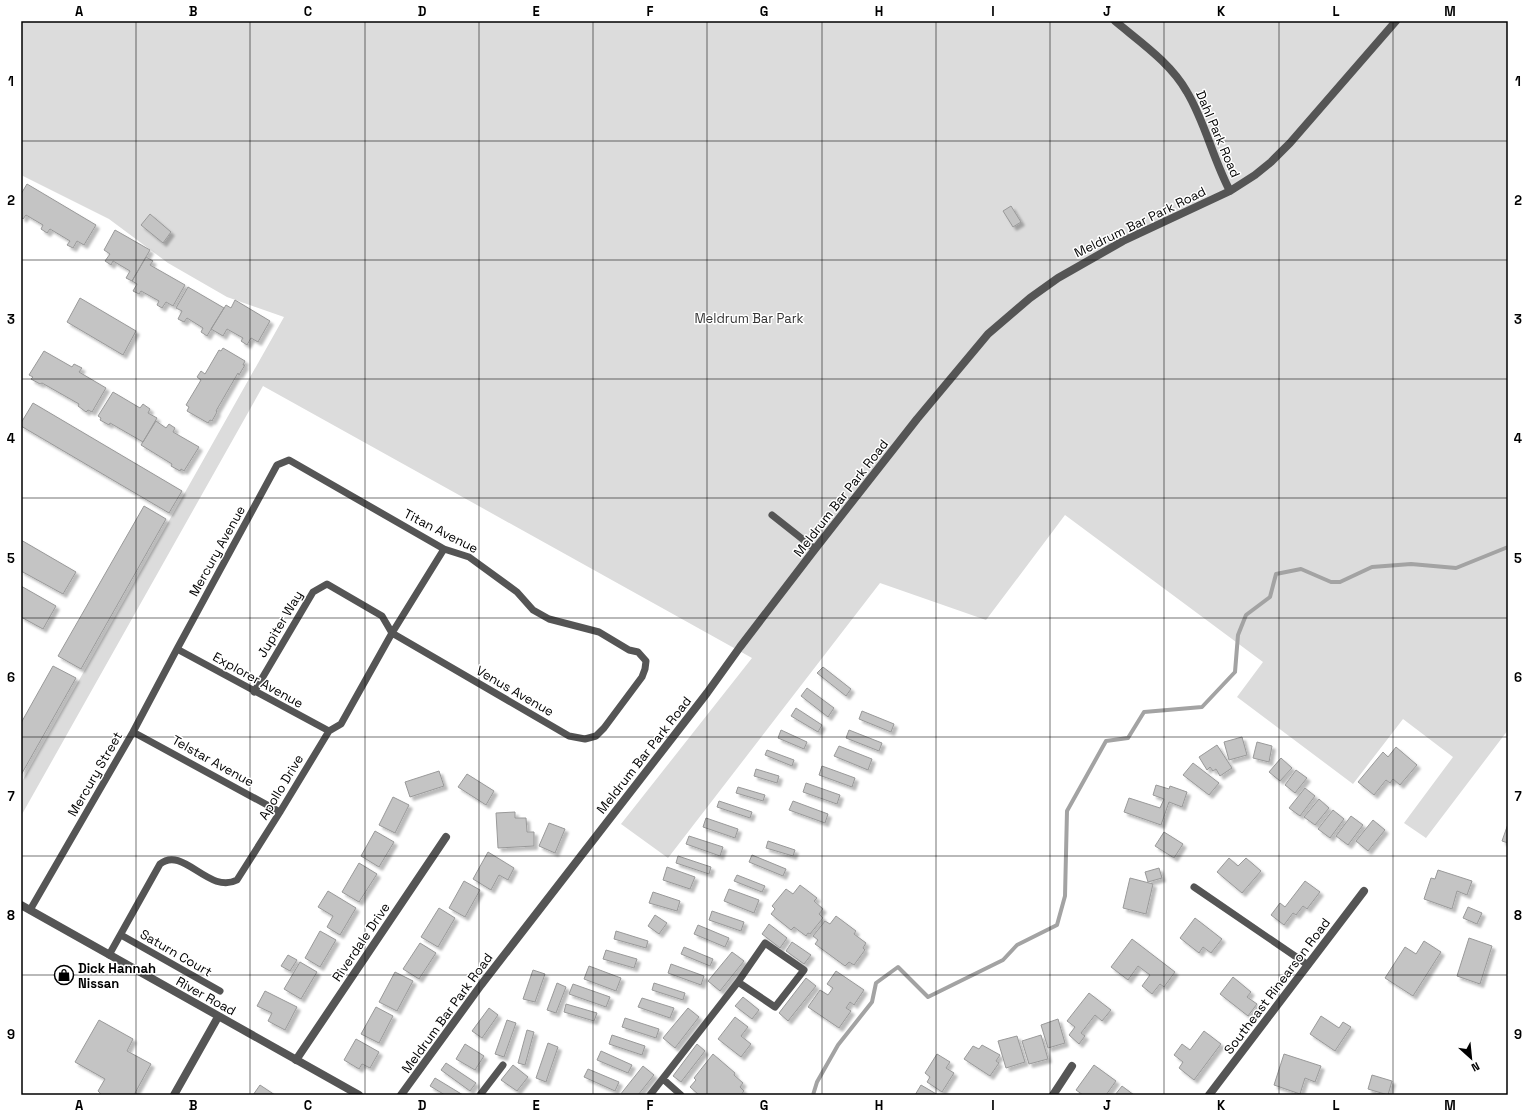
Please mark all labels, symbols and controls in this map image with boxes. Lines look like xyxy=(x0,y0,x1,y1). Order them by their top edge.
text: A xyxy=(75,3,84,20)
text: B xyxy=(189,3,198,20)
text: C xyxy=(304,3,312,20)
text: D xyxy=(418,3,427,20)
text: E xyxy=(532,3,540,20)
text: F xyxy=(647,3,654,20)
text: G xyxy=(760,3,768,20)
text: H xyxy=(875,3,883,20)
text: I xyxy=(991,3,995,20)
text: J xyxy=(1103,3,1111,20)
text: K xyxy=(1217,3,1226,20)
text: L xyxy=(1332,3,1340,20)
text: M xyxy=(1444,3,1456,20)
text: 1 xyxy=(8,73,14,90)
text: 1 xyxy=(1515,73,1521,90)
street label: Dahl Park Road xyxy=(1192,88,1244,180)
street label: Meldrum Bar Park Road xyxy=(1071,183,1209,261)
text: 2 xyxy=(7,192,15,209)
text: 2 xyxy=(1514,192,1522,209)
park label: Meldrum Bar Park xyxy=(694,310,804,327)
text: 3 xyxy=(7,311,15,328)
text: 3 xyxy=(1514,311,1522,328)
text: 4 xyxy=(7,430,15,447)
text: 4 xyxy=(1514,430,1522,447)
street label: Meldrum Bar Park Road xyxy=(790,436,892,560)
street label: Mercury Avenue xyxy=(185,503,249,599)
street label: Titan Avenue xyxy=(401,505,481,557)
text: 5 xyxy=(7,550,15,567)
text: 5 xyxy=(1514,550,1522,567)
street label: Jupiter Way xyxy=(253,587,307,661)
street label: Explorer Avenue xyxy=(210,648,306,712)
street label: Venus Avenue xyxy=(473,662,557,720)
text: 6 xyxy=(7,669,15,686)
text: 6 xyxy=(1514,669,1522,686)
street label: Meldrum Bar Park Road xyxy=(593,693,695,817)
street label: Mercury Street xyxy=(64,728,126,820)
street label: Telstar Avenue xyxy=(169,731,257,791)
street label: Apollo Drive xyxy=(255,751,307,823)
text: 7 xyxy=(7,788,15,805)
text: 7 xyxy=(1514,788,1522,805)
street label: Riverdale Drive xyxy=(328,899,394,985)
text: 8 xyxy=(7,907,15,924)
text: 8 xyxy=(1514,907,1522,924)
street label: Southeast Rinearson Road xyxy=(1220,914,1334,1058)
street label: Saturn Court xyxy=(137,926,215,980)
street label: Meldrum Bar Park Road xyxy=(398,950,496,1076)
place label: Dick Hannah Nissan xyxy=(78,960,156,992)
shop icon: Dick Hannah Nissan xyxy=(53,964,75,986)
street label: River Road xyxy=(173,973,239,1019)
text: 9 xyxy=(7,1026,15,1043)
text: 9 xyxy=(1514,1026,1522,1043)
north arrow xyxy=(1451,1038,1491,1078)
text: N xyxy=(1469,1059,1482,1075)
text: A xyxy=(75,1097,84,1114)
text: B xyxy=(189,1097,198,1114)
text: C xyxy=(304,1097,312,1114)
text: D xyxy=(418,1097,427,1114)
text: E xyxy=(532,1097,540,1114)
text: F xyxy=(647,1097,654,1114)
text: G xyxy=(760,1097,768,1114)
text: H xyxy=(875,1097,883,1114)
text: I xyxy=(991,1097,995,1114)
text: J xyxy=(1103,1097,1111,1114)
text: K xyxy=(1217,1097,1226,1114)
text: L xyxy=(1332,1097,1340,1114)
text: M xyxy=(1444,1097,1456,1114)

